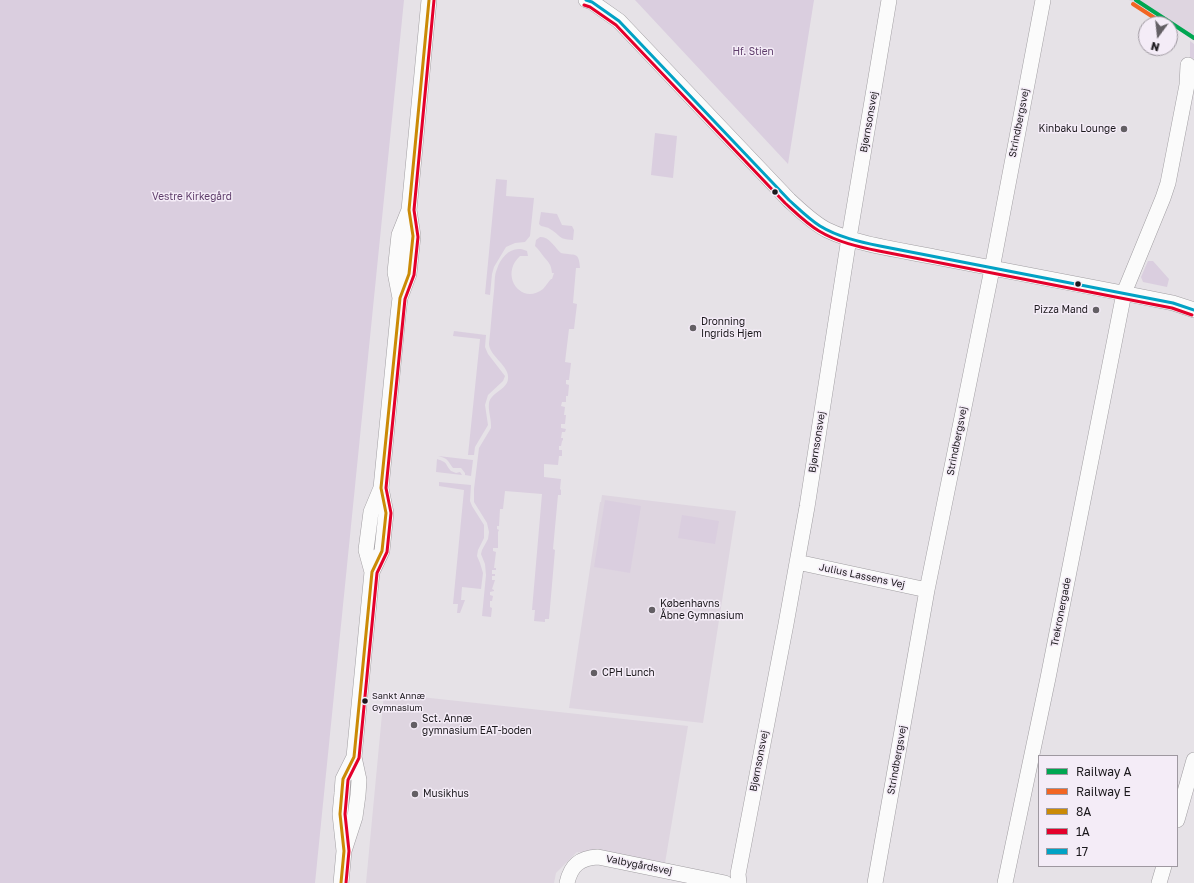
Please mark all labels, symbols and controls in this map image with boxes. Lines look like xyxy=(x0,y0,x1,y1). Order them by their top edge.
north arrow xyxy=(1138,16,1178,56)
text: N xyxy=(1149,40,1161,54)
park label: Hf. Stien xyxy=(732,46,774,58)
street label: Strindbergsvej xyxy=(1006,87,1032,159)
street label: Bjørnsonsvej xyxy=(858,90,880,154)
place label: Kinbaku Lounge xyxy=(1039,123,1116,135)
marker: Kinbaku Lounge xyxy=(1119,124,1129,134)
unlabelled marker xyxy=(770,187,780,197)
park label: Vestre Kirkegård xyxy=(152,191,232,203)
unlabelled marker xyxy=(1073,279,1083,289)
place label: Pizza Mand xyxy=(1034,304,1088,316)
marker: Pizza Mand xyxy=(1091,305,1101,315)
place label: Dronning Ingrids Hjem xyxy=(701,316,762,340)
marker: Dronning Ingrids Hjem xyxy=(688,323,698,333)
street label: Strindbergsvej xyxy=(944,405,970,477)
street label: Bjørnsonsvej xyxy=(806,410,828,474)
street label: Julius Lassens Vej xyxy=(818,561,906,591)
street label: Trekronergade xyxy=(1048,577,1074,647)
place label: Københavns Åbne Gymnasium xyxy=(660,598,743,622)
marker: Københavns Åbne Gymnasium xyxy=(647,605,657,615)
place label: CPH Lunch xyxy=(602,667,655,679)
marker: CPH Lunch xyxy=(589,668,599,678)
place label: Sankt Annæ Gymnasium xyxy=(372,691,425,712)
marker: Sankt Annæ Gymnasium xyxy=(360,696,370,706)
place label: Sct. Annæ gymnasium EAT-boden xyxy=(422,713,532,736)
marker: Sct. Annæ gymnasium EAT-boden xyxy=(409,720,419,730)
street label: Strindbergsvej xyxy=(885,724,909,796)
street label: Bjørnsonsvej xyxy=(747,729,771,793)
legend xyxy=(1038,755,1178,867)
text: Railway A xyxy=(1076,764,1132,779)
text: Railway E xyxy=(1076,784,1131,799)
place label: Musikhus xyxy=(423,788,469,800)
marker: Musikhus xyxy=(410,789,420,799)
text: 8A xyxy=(1076,804,1091,819)
text: 1A xyxy=(1076,824,1090,839)
text: 17 xyxy=(1076,844,1088,859)
street label: Valbygårdsvej xyxy=(605,853,673,877)

